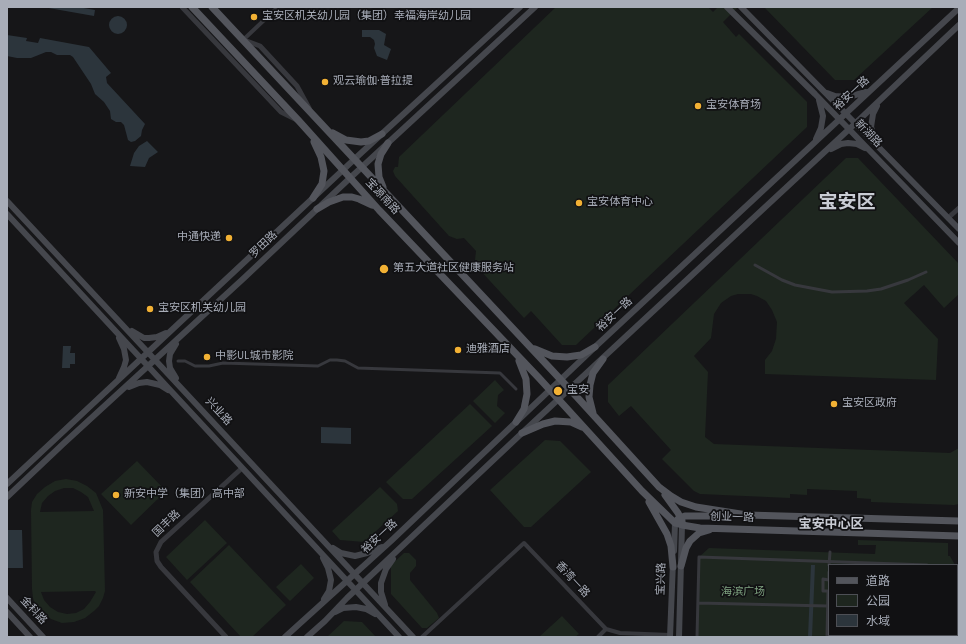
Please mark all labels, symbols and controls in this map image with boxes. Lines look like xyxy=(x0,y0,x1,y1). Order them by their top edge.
place label: 宝安区机关幼儿园（集团）幸福海岸幼儿园 xyxy=(262,10,471,24)
marker: 宝安区机关幼儿园（集团）幸福海岸幼儿园 xyxy=(249,12,259,22)
street label: 裕安一路 xyxy=(831,74,873,114)
place label: 观云瑜伽·普拉提 xyxy=(333,75,413,89)
marker: 观云瑜伽·普拉提 xyxy=(320,77,330,87)
place label: 宝安体育场 xyxy=(706,99,761,113)
marker: 宝安体育场 xyxy=(693,101,703,111)
street label: 新湖路 xyxy=(852,118,884,150)
street label: 宝源南路 xyxy=(362,176,402,218)
district label: 宝安区 xyxy=(819,193,875,215)
place label: 宝安体育中心 xyxy=(587,196,653,210)
marker: 宝安体育中心 xyxy=(574,198,584,208)
street label: 罗田路 xyxy=(248,229,280,261)
place label: 中通快递 xyxy=(177,231,221,245)
marker: 中通快递 xyxy=(224,233,234,243)
place label: 第五大道社区健康服务站 xyxy=(393,262,514,276)
marker: 第五大道社区健康服务站 xyxy=(378,263,390,275)
street label: 裕安一路 xyxy=(594,295,636,335)
place label: 宝安区机关幼儿园 xyxy=(158,302,246,316)
marker: 宝安区机关幼儿园 xyxy=(145,304,155,314)
place label: 迪雅酒店 xyxy=(466,343,510,357)
marker: 迪雅酒店 xyxy=(453,345,463,355)
place label: 中影UL城市影院 xyxy=(215,350,293,364)
marker: 中影UL城市影院 xyxy=(202,352,212,362)
place label: 宝安 xyxy=(567,384,589,398)
marker: 宝安 xyxy=(552,385,564,397)
street label: 兴业路 xyxy=(202,395,234,429)
place label: 宝安区政府 xyxy=(842,397,897,411)
marker: 宝安区政府 xyxy=(829,399,839,409)
place label: 新安中学（集团）高中部 xyxy=(124,488,245,502)
marker: 新安中学（集团）高中部 xyxy=(111,490,121,500)
street label: 国丰路 xyxy=(151,508,183,540)
street label: 创业一路 xyxy=(710,511,754,525)
street label: 裕安一路 xyxy=(359,517,401,557)
district label: 宝安中心区 xyxy=(799,517,863,533)
street label: 香湾一路 xyxy=(552,559,592,601)
street label: 宝兴路 xyxy=(655,562,669,596)
legend xyxy=(828,564,958,636)
text: 道路 xyxy=(866,573,890,590)
park label: 海滨广场 xyxy=(721,586,765,600)
text: 公园 xyxy=(866,593,890,610)
street label: 金科路 xyxy=(17,594,49,628)
text: 水域 xyxy=(866,613,890,630)

